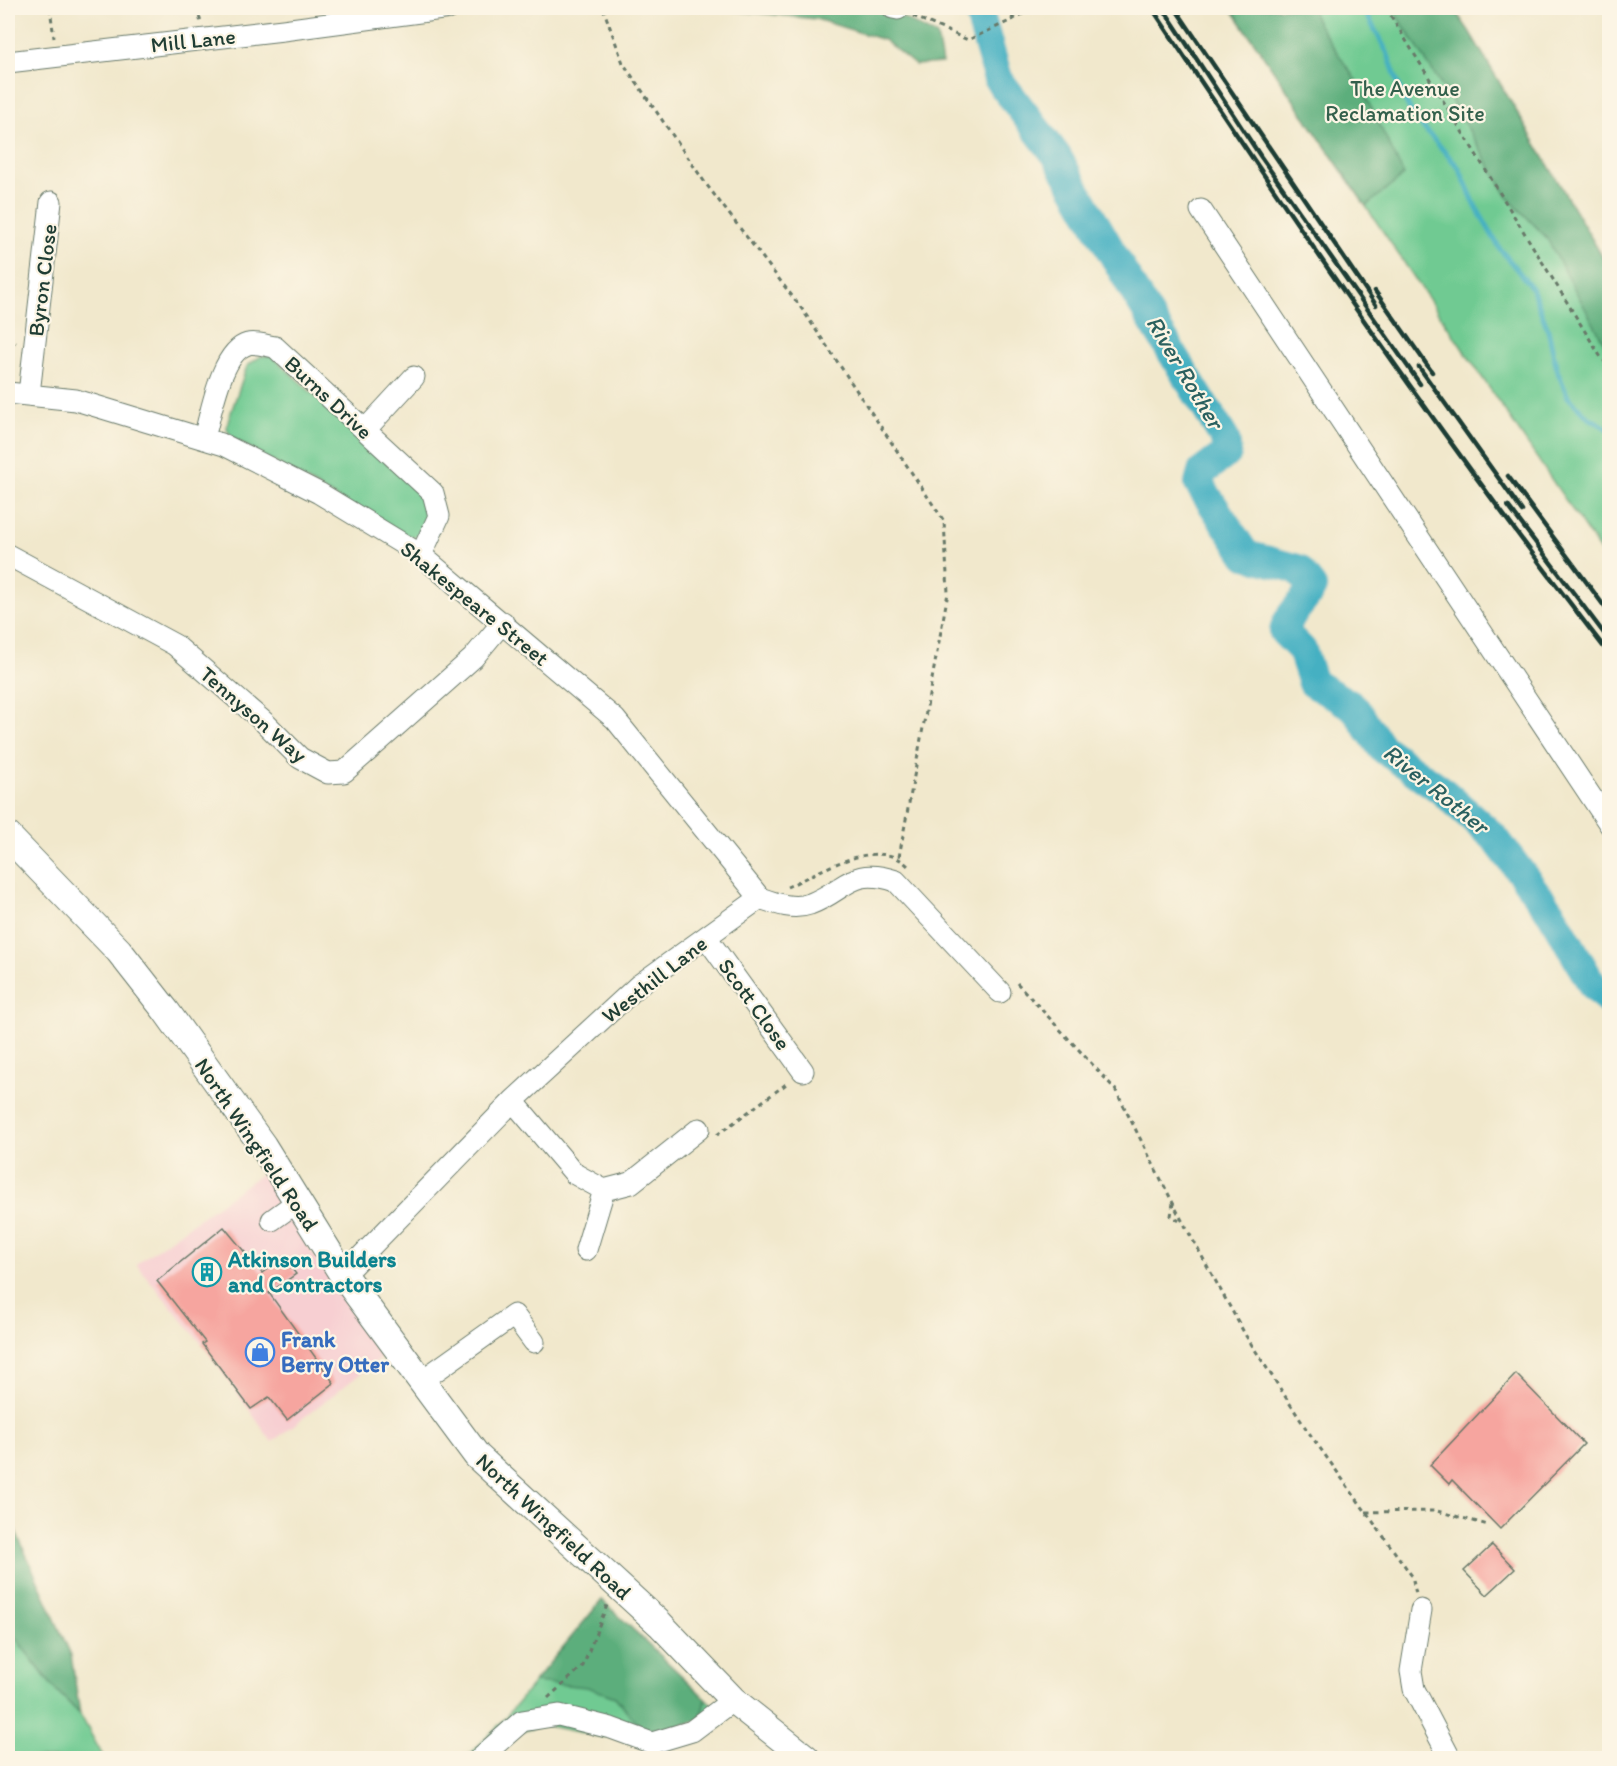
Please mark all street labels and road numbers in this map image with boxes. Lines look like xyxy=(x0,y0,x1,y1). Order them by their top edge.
street label: Mill Lane xyxy=(149,23,237,58)
street label: Byron Close xyxy=(22,222,63,338)
street label: Burns Drive xyxy=(279,350,378,445)
street label: Shakespeare Street xyxy=(395,535,554,672)
street label: Tennyson Way xyxy=(194,660,313,769)
street label: Westhill Lane xyxy=(596,930,713,1029)
street label: Scott Close xyxy=(712,953,797,1055)
street label: North Wingfield Road xyxy=(189,1053,325,1236)
street label: North Wingfield Road xyxy=(470,1447,637,1606)

